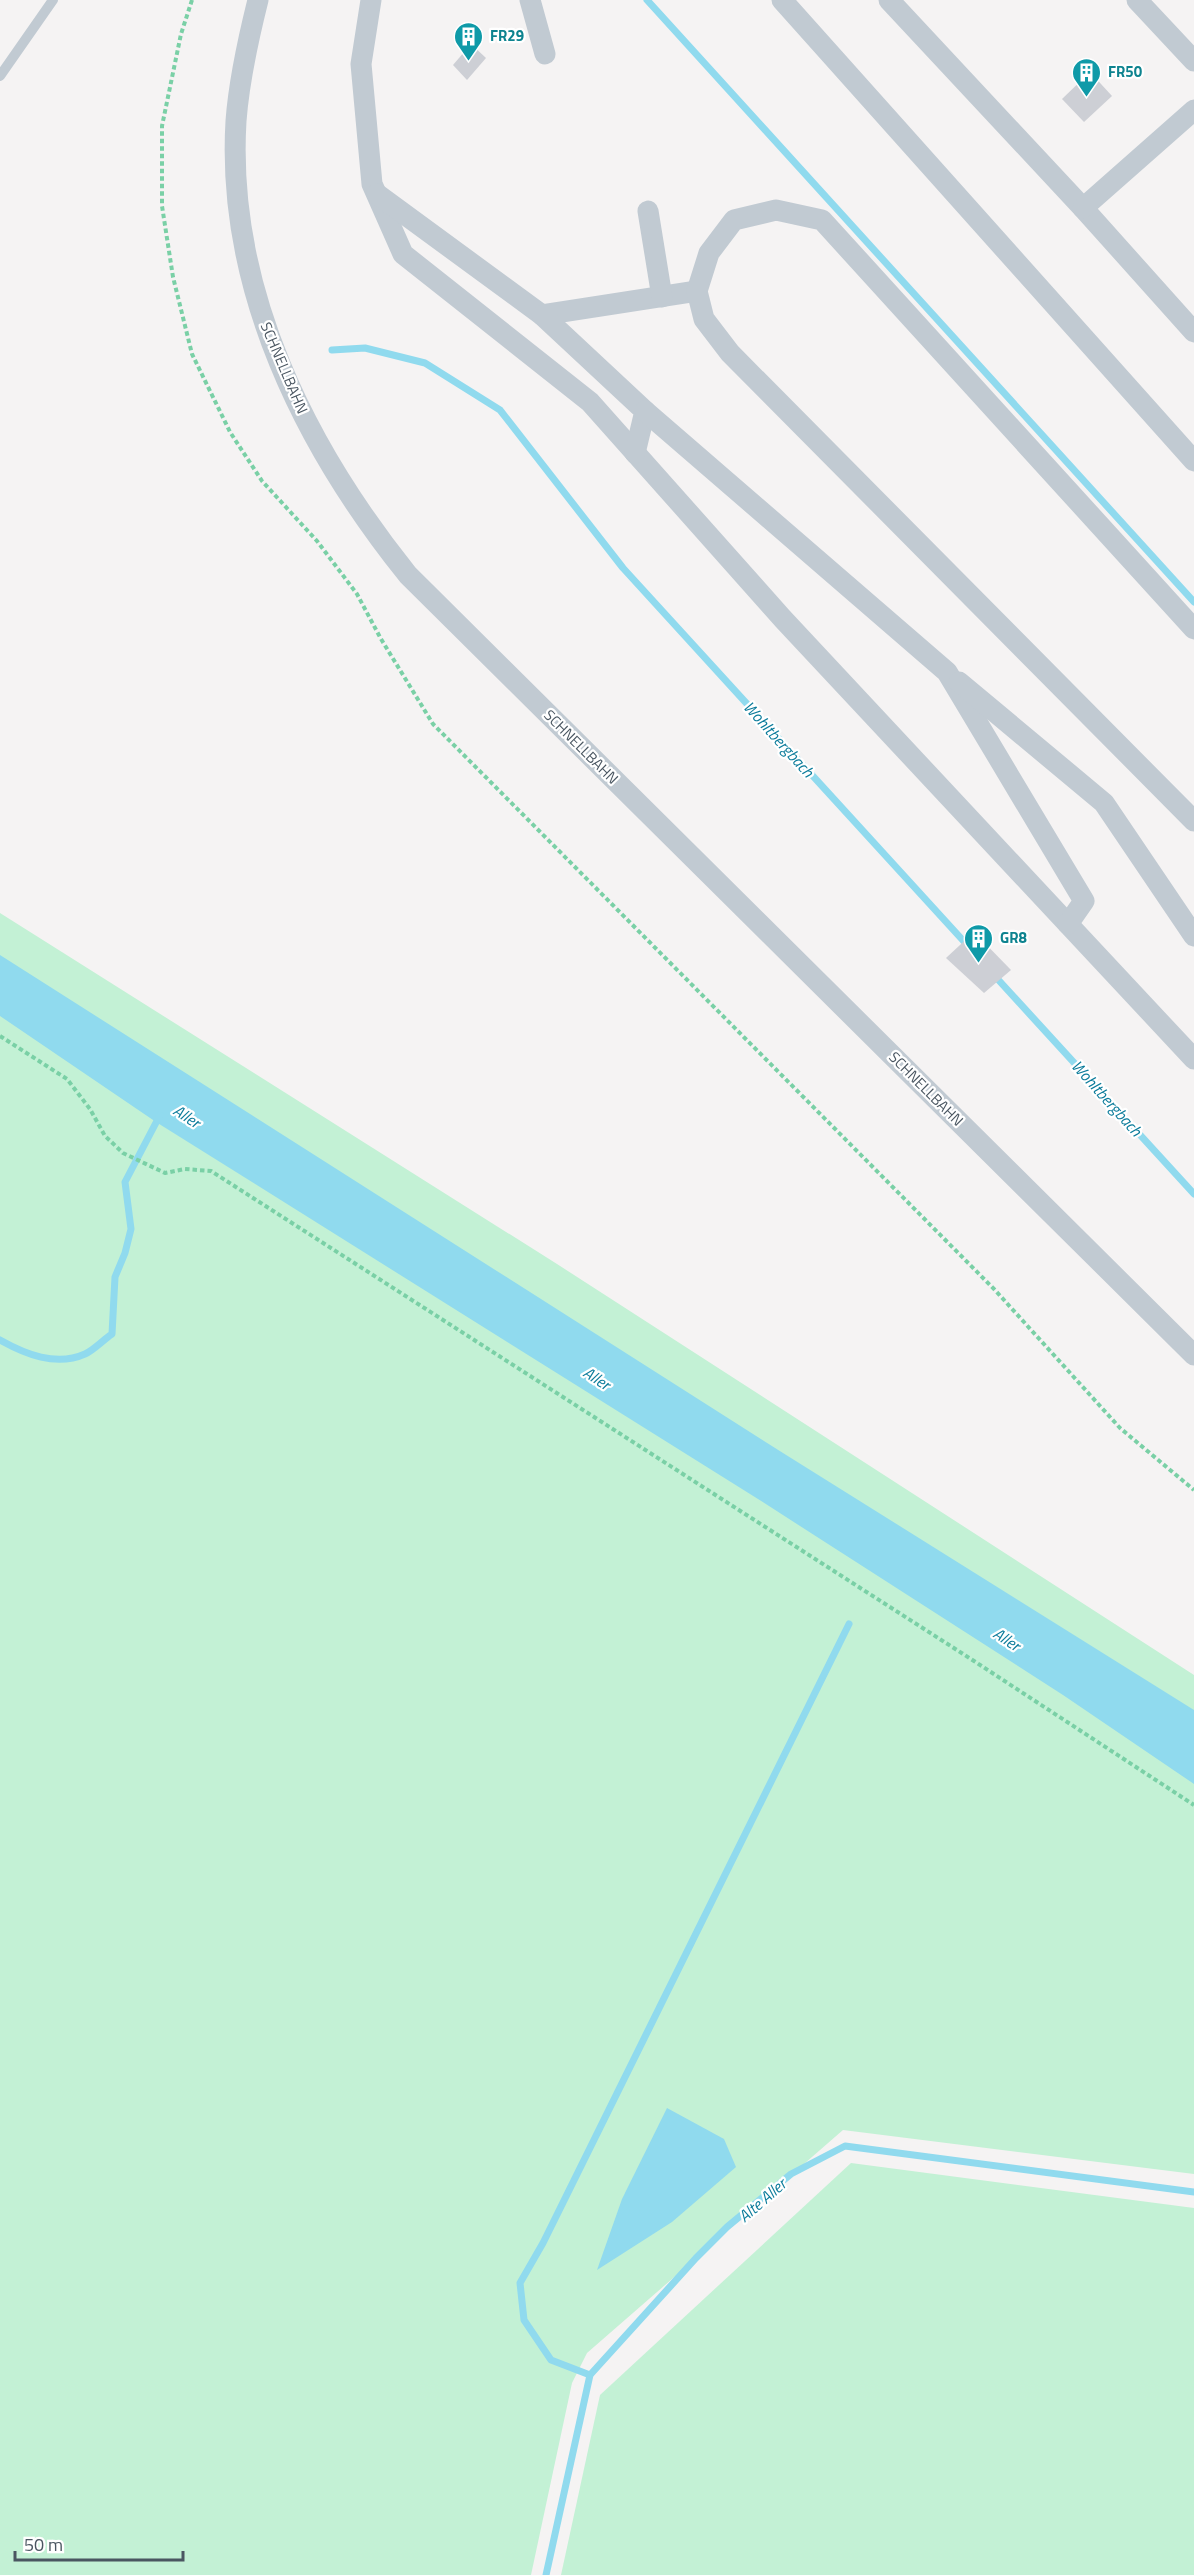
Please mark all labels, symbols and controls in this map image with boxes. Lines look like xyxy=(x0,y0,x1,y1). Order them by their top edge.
building icon: FR29 xyxy=(453,20,485,62)
place label: FR29 xyxy=(490,24,524,47)
building icon: FR50 xyxy=(1071,56,1103,98)
place label: FR50 xyxy=(1108,60,1143,83)
street label: SCHNELLBAHN xyxy=(255,318,314,417)
water label: Wohltbergbach xyxy=(738,695,821,783)
street label: SCHNELLBAHN xyxy=(539,704,624,789)
building icon: GR8 xyxy=(963,922,995,964)
place label: GR8 xyxy=(1000,926,1027,949)
street label: SCHNELLBAHN xyxy=(884,1046,969,1131)
water label: Wohltbergbach xyxy=(1066,1054,1149,1142)
water label: Aller xyxy=(169,1098,207,1135)
water label: Aller xyxy=(579,1360,617,1397)
water label: Aller xyxy=(989,1621,1027,1658)
water label: Alte Aller xyxy=(733,2171,793,2228)
scale bar xyxy=(15,2524,183,2562)
text: 50 m xyxy=(24,2531,63,2558)

